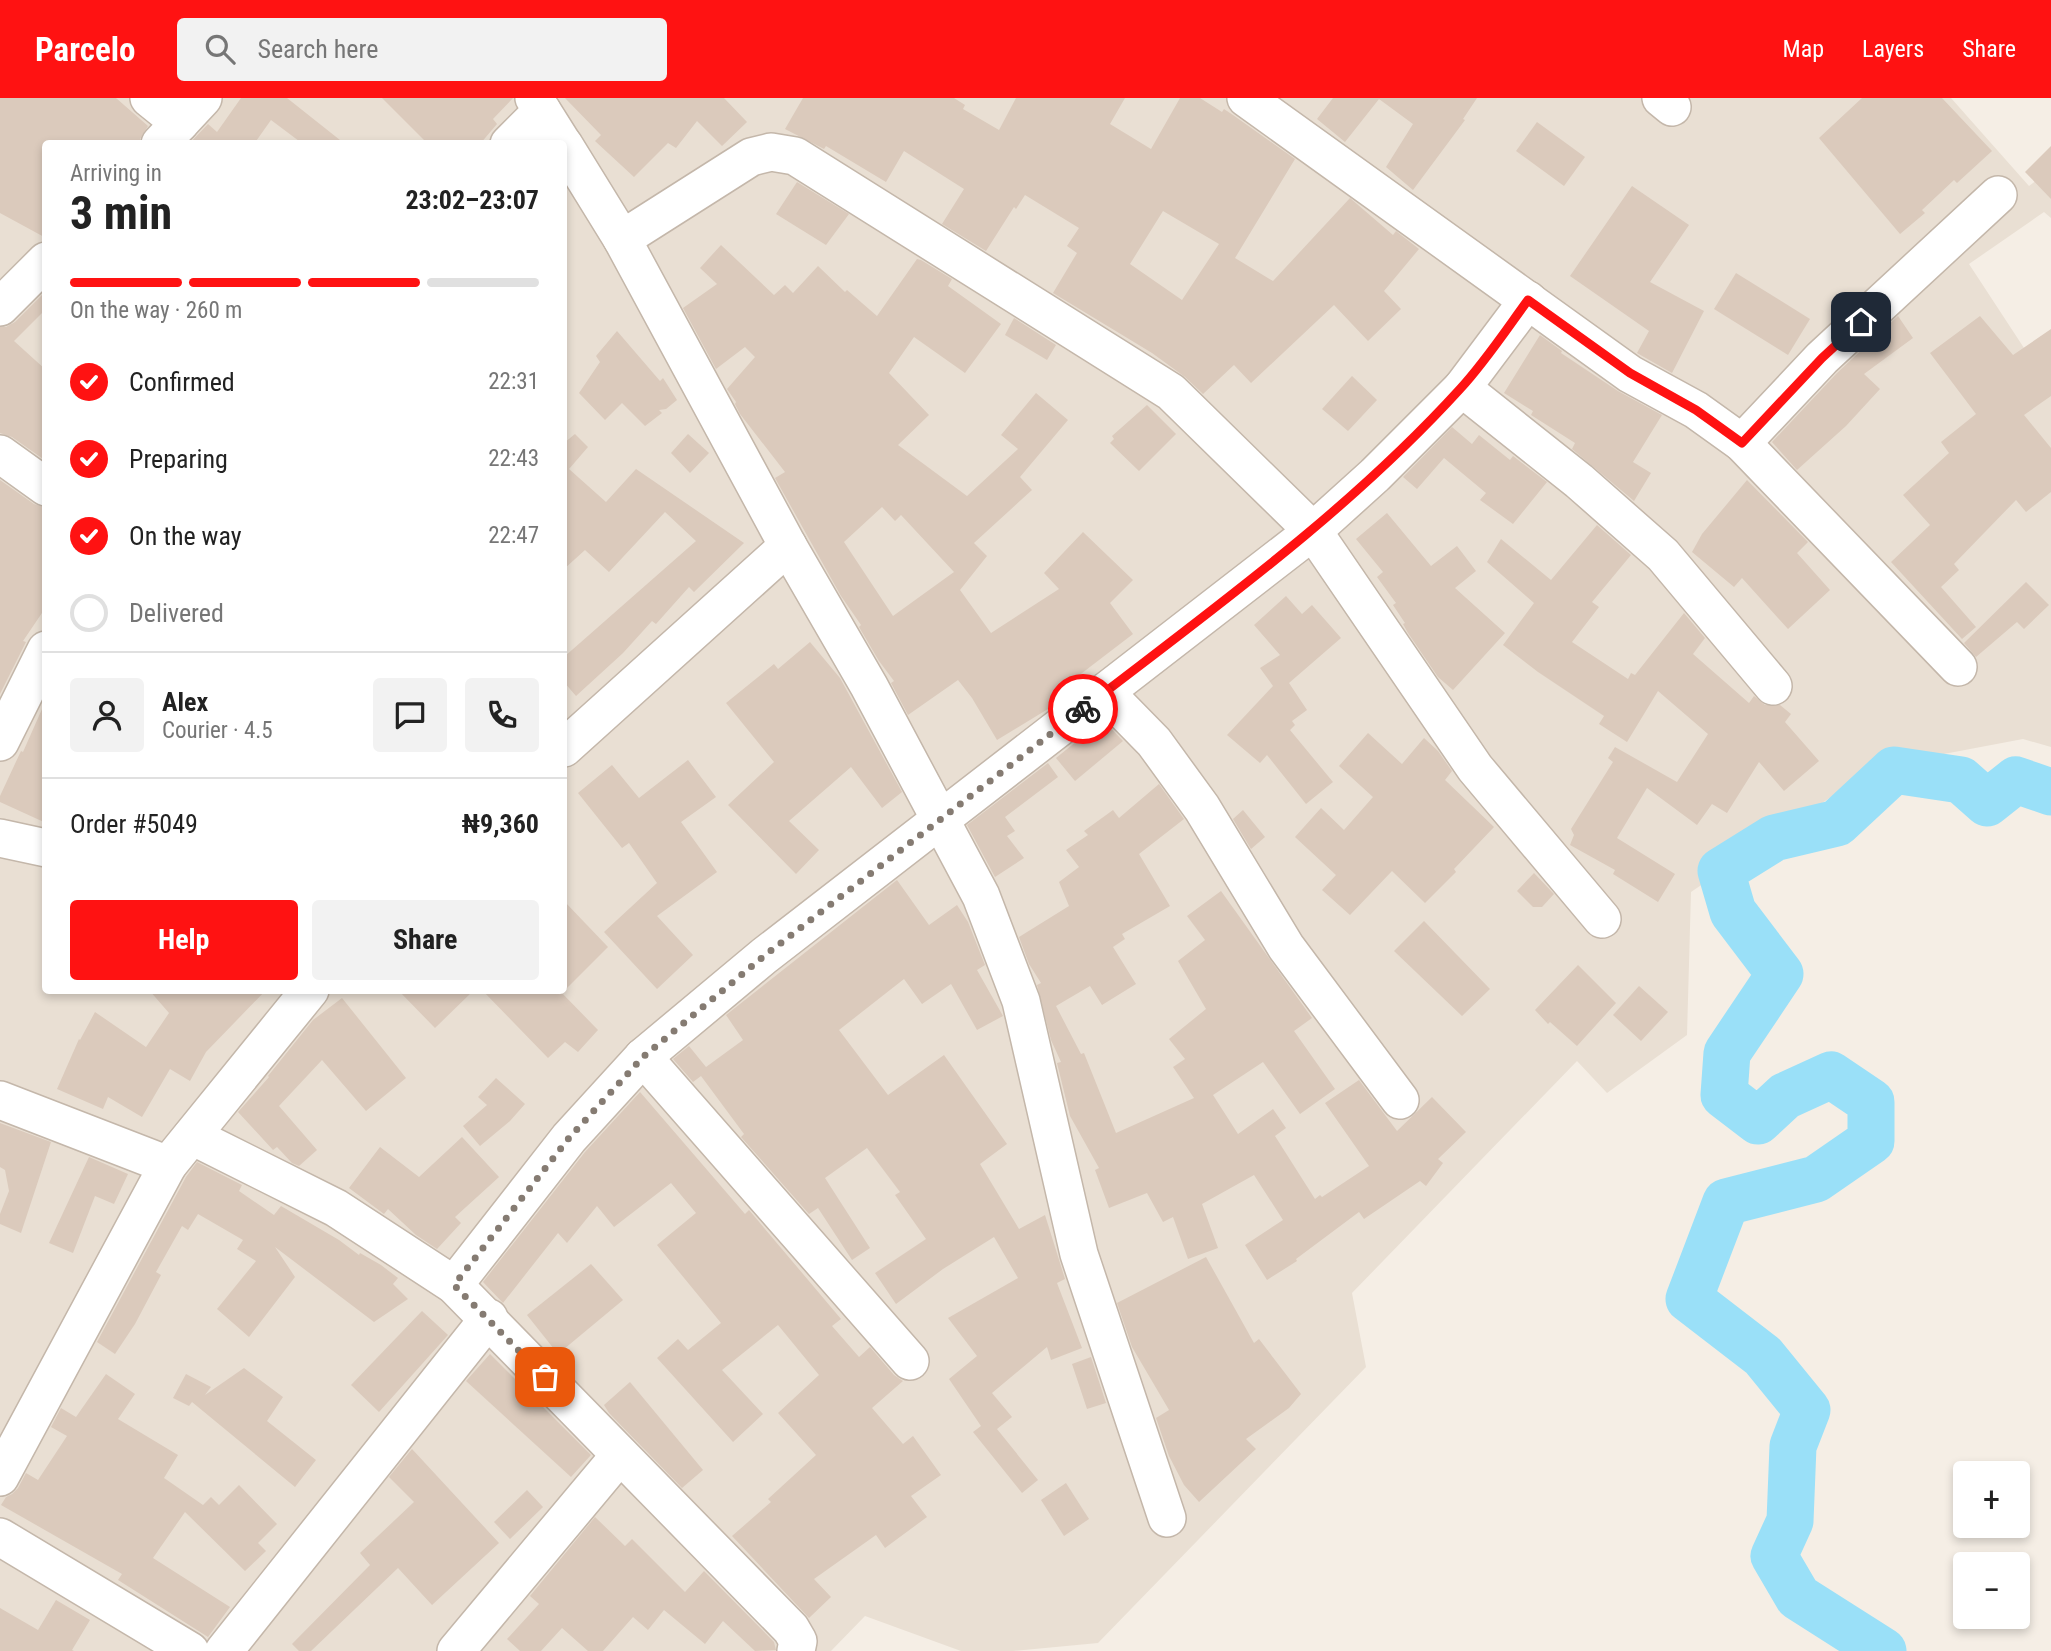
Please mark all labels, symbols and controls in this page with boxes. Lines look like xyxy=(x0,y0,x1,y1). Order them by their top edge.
search box xyxy=(177,18,667,81)
text: Parcelo xyxy=(35,30,135,69)
icon: search xyxy=(201,30,239,68)
text: Search here xyxy=(257,34,378,64)
text: Map xyxy=(1783,35,1824,63)
text: Layers xyxy=(1862,35,1924,63)
text: Share xyxy=(1962,35,2016,63)
text: Arriving in xyxy=(70,160,162,187)
text: 23:02–23:07 xyxy=(405,185,539,215)
text: 3 min xyxy=(70,186,172,240)
pin xyxy=(1831,292,1891,352)
text: On the way · 260 m xyxy=(70,297,242,324)
icon: home xyxy=(1842,303,1880,341)
icon: check xyxy=(70,363,108,401)
text: Confirmed xyxy=(129,367,235,397)
text: 22:31 xyxy=(488,368,539,395)
icon: check xyxy=(70,440,108,478)
text: Preparing xyxy=(129,444,228,474)
text: 22:43 xyxy=(488,445,539,472)
icon: check xyxy=(70,517,108,555)
text: On the way xyxy=(129,521,242,551)
text: 22:47 xyxy=(488,522,539,549)
text: Delivered xyxy=(129,598,224,628)
courier xyxy=(1048,674,1118,744)
button: person xyxy=(70,678,144,752)
button: chat xyxy=(373,678,447,752)
button: phone xyxy=(465,678,539,752)
text: Alex xyxy=(162,687,208,717)
icon: bike xyxy=(1064,690,1102,728)
text: Courier · 4.5 xyxy=(162,717,273,744)
text: Order #5049 xyxy=(70,809,198,839)
text: ₦9,360 xyxy=(462,809,539,839)
button: Help xyxy=(70,900,298,980)
button: Share xyxy=(312,900,539,980)
pin xyxy=(515,1347,575,1407)
icon: bag xyxy=(526,1358,564,1396)
map controls xyxy=(1953,1461,2030,1629)
button: + xyxy=(1953,1461,2030,1538)
button: − xyxy=(1953,1552,2030,1629)

